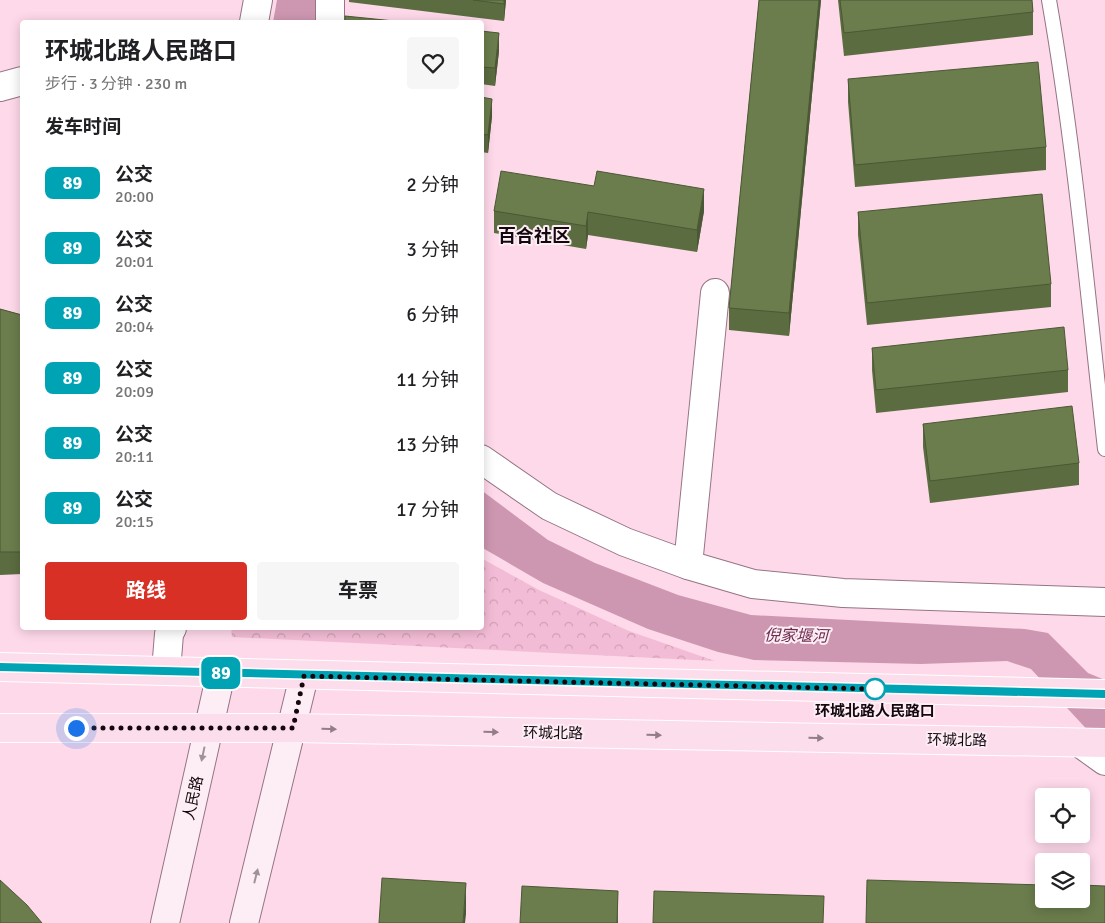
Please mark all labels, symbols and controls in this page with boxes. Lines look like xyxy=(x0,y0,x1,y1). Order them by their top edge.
text: 环城北路人民路口 xyxy=(45,36,237,66)
button: heart xyxy=(407,37,459,89)
text: 步行 · 3 分钟 · 230 m xyxy=(45,74,187,94)
text: 发车时间 xyxy=(45,115,121,139)
text: 公交 xyxy=(115,163,153,187)
text: 89 xyxy=(63,172,82,194)
text: 2 分钟 xyxy=(407,173,459,197)
text: 20:00 xyxy=(115,187,154,207)
district label: 百合社区 xyxy=(498,225,570,247)
text: 公交 xyxy=(115,228,153,252)
text: 89 xyxy=(63,237,82,259)
text: 3 分钟 xyxy=(407,238,459,262)
text: 20:01 xyxy=(115,252,154,272)
text: 公交 xyxy=(115,293,153,317)
text: 89 xyxy=(63,302,82,324)
text: 6 分钟 xyxy=(407,303,459,327)
text: 20:04 xyxy=(115,317,154,337)
text: 公交 xyxy=(115,358,153,382)
text: 89 xyxy=(63,367,82,389)
text: 11 分钟 xyxy=(396,368,459,392)
text: 20:09 xyxy=(115,382,154,402)
text: 公交 xyxy=(115,423,153,447)
text: 89 xyxy=(63,432,82,454)
text: 13 分钟 xyxy=(396,433,459,457)
text: 20:11 xyxy=(115,447,154,467)
text: 公交 xyxy=(115,488,153,512)
text: 89 xyxy=(63,497,82,519)
text: 17 分钟 xyxy=(396,498,459,522)
text: 20:15 xyxy=(115,512,154,532)
button: 路线 xyxy=(45,562,247,620)
button: 车票 xyxy=(257,562,459,620)
water label: 倪家堰河 xyxy=(764,625,831,647)
line badge: 89 xyxy=(198,657,244,689)
text: 89 xyxy=(211,662,231,684)
marker: 环城北路人民路口 xyxy=(864,678,886,700)
place label: 环城北路人民路口 xyxy=(815,702,935,720)
your location xyxy=(64,716,89,741)
street label: 环城北路 xyxy=(523,723,583,743)
one-way arrow xyxy=(321,725,337,733)
one-way arrow xyxy=(483,728,499,736)
street label: 环城北路 xyxy=(927,730,987,750)
one-way arrow xyxy=(646,731,662,739)
one-way arrow xyxy=(808,734,824,742)
one-way arrow xyxy=(199,747,207,762)
street label: 人民路 xyxy=(180,774,206,822)
map controls xyxy=(1035,788,1090,908)
button: locate xyxy=(1035,788,1090,843)
button: layers xyxy=(1035,853,1090,908)
one-way arrow xyxy=(252,868,260,883)

